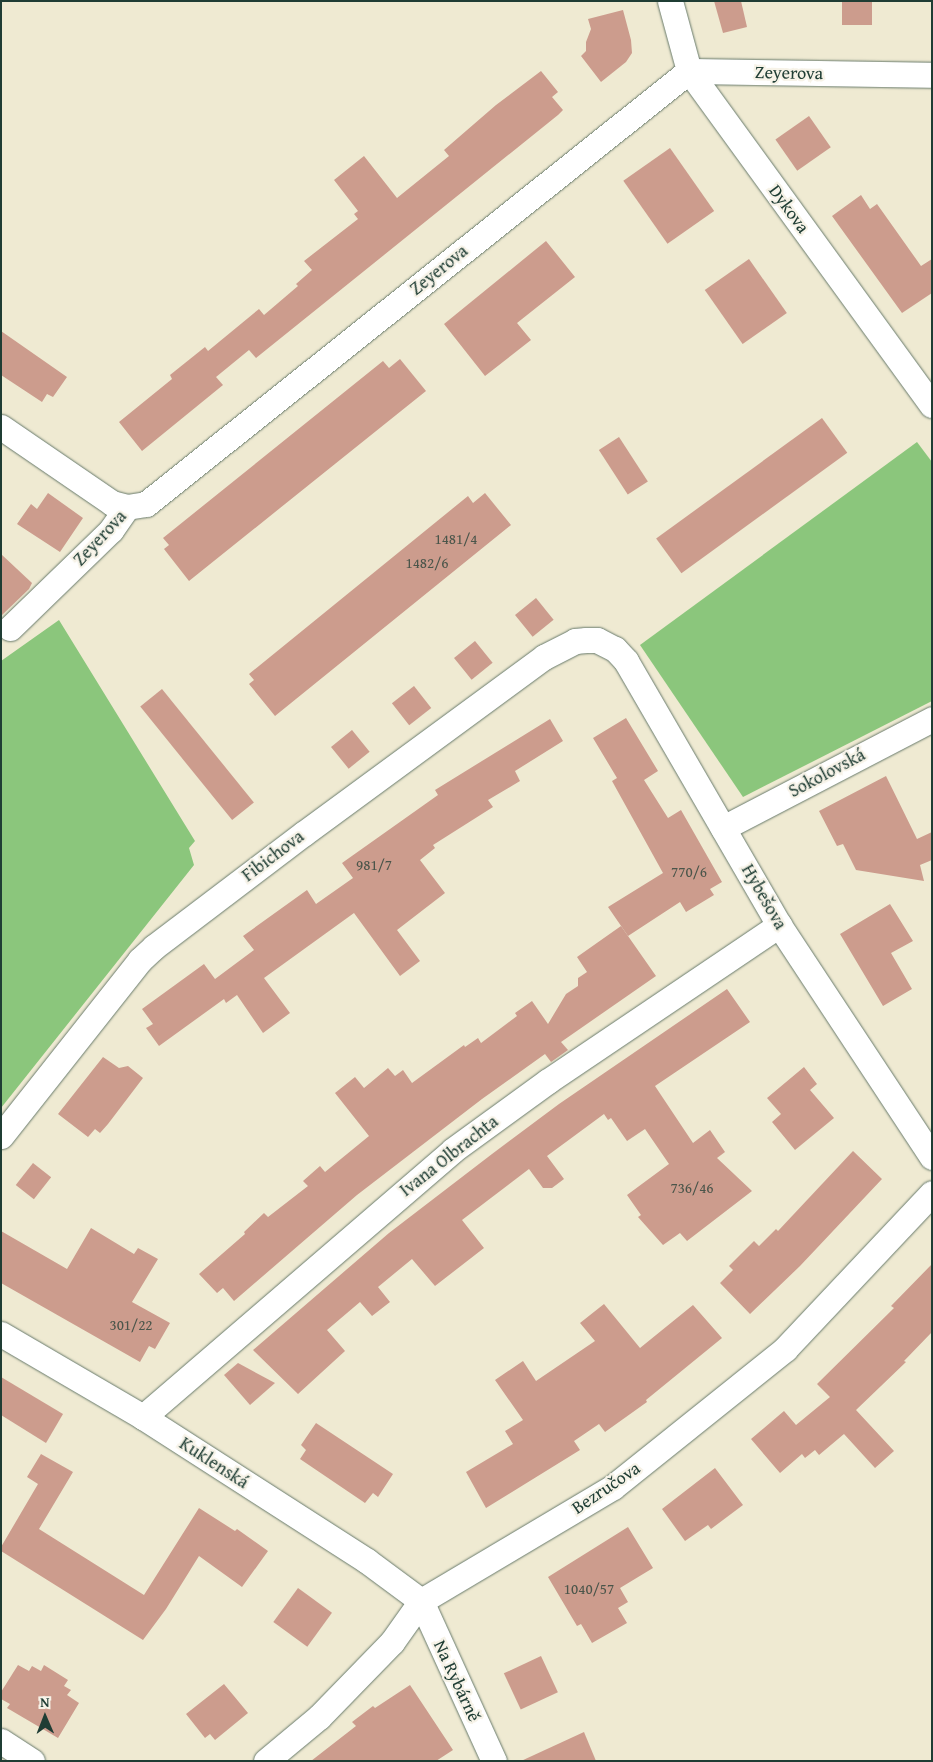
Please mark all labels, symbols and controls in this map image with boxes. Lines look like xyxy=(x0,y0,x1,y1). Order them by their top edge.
street label: Zeyerova xyxy=(755,62,823,84)
street label: Dykova xyxy=(764,181,814,237)
street label: Zeyerova xyxy=(406,240,472,300)
street label: Zeyerova xyxy=(69,506,131,570)
house number: 1481/4 xyxy=(434,530,478,548)
house number: 1482/6 xyxy=(405,554,449,572)
street label: Sokolovská xyxy=(785,744,869,802)
street label: Fibichova xyxy=(238,826,308,886)
house number: 981/7 xyxy=(356,856,392,874)
street label: Hybešova xyxy=(737,861,791,933)
house number: 770/6 xyxy=(671,863,707,881)
street label: Ivana Olbrachta xyxy=(395,1111,503,1201)
house number: 736/46 xyxy=(670,1179,714,1197)
house number: 301/22 xyxy=(109,1316,153,1334)
street label: Kuklenská xyxy=(175,1433,253,1493)
street label: Bezručova xyxy=(568,1457,644,1519)
house number: 1040/57 xyxy=(564,1580,614,1598)
street label: Na Rybárně xyxy=(429,1637,485,1725)
north arrow xyxy=(20,1692,70,1742)
text: N xyxy=(40,1692,50,1712)

